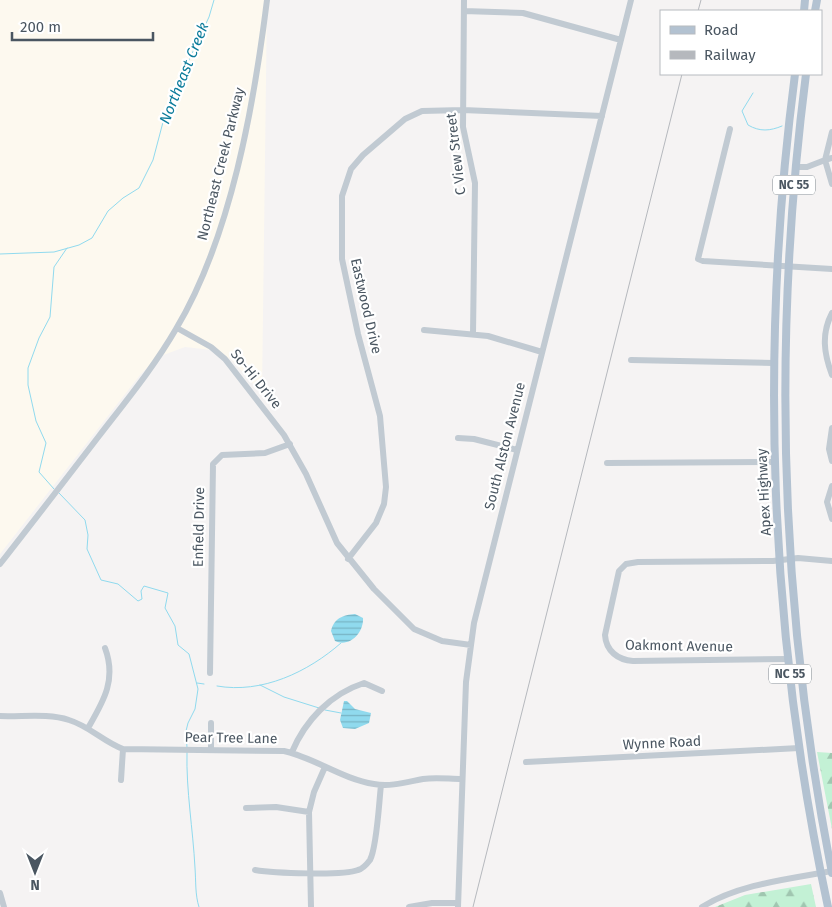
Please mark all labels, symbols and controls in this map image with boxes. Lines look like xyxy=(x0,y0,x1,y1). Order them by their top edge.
scale bar xyxy=(12,10,154,42)
legend xyxy=(660,10,822,75)
text: 200 m xyxy=(20,18,61,36)
water label: Northeast Creek xyxy=(155,20,213,126)
text: Road xyxy=(704,21,739,39)
text: Railway xyxy=(704,46,756,64)
street label: Northeast Creek Parkway xyxy=(194,86,248,242)
street label: C View Street xyxy=(442,111,469,196)
road number: NC 55 xyxy=(773,176,815,194)
street label: Eastwood Drive xyxy=(347,256,385,356)
street label: So-Hi Drive xyxy=(227,346,285,412)
street label: South Alston Avenue xyxy=(481,380,529,512)
street label: Apex Highway xyxy=(753,448,775,536)
street label: Enfield Drive xyxy=(190,487,208,567)
street label: Oakmont Avenue xyxy=(625,637,733,655)
road number: NC 55 xyxy=(769,664,811,684)
street label: Pear Tree Lane xyxy=(184,729,278,747)
street label: Wynne Road xyxy=(622,732,702,754)
north arrow xyxy=(10,847,60,897)
text: N xyxy=(30,876,40,893)

